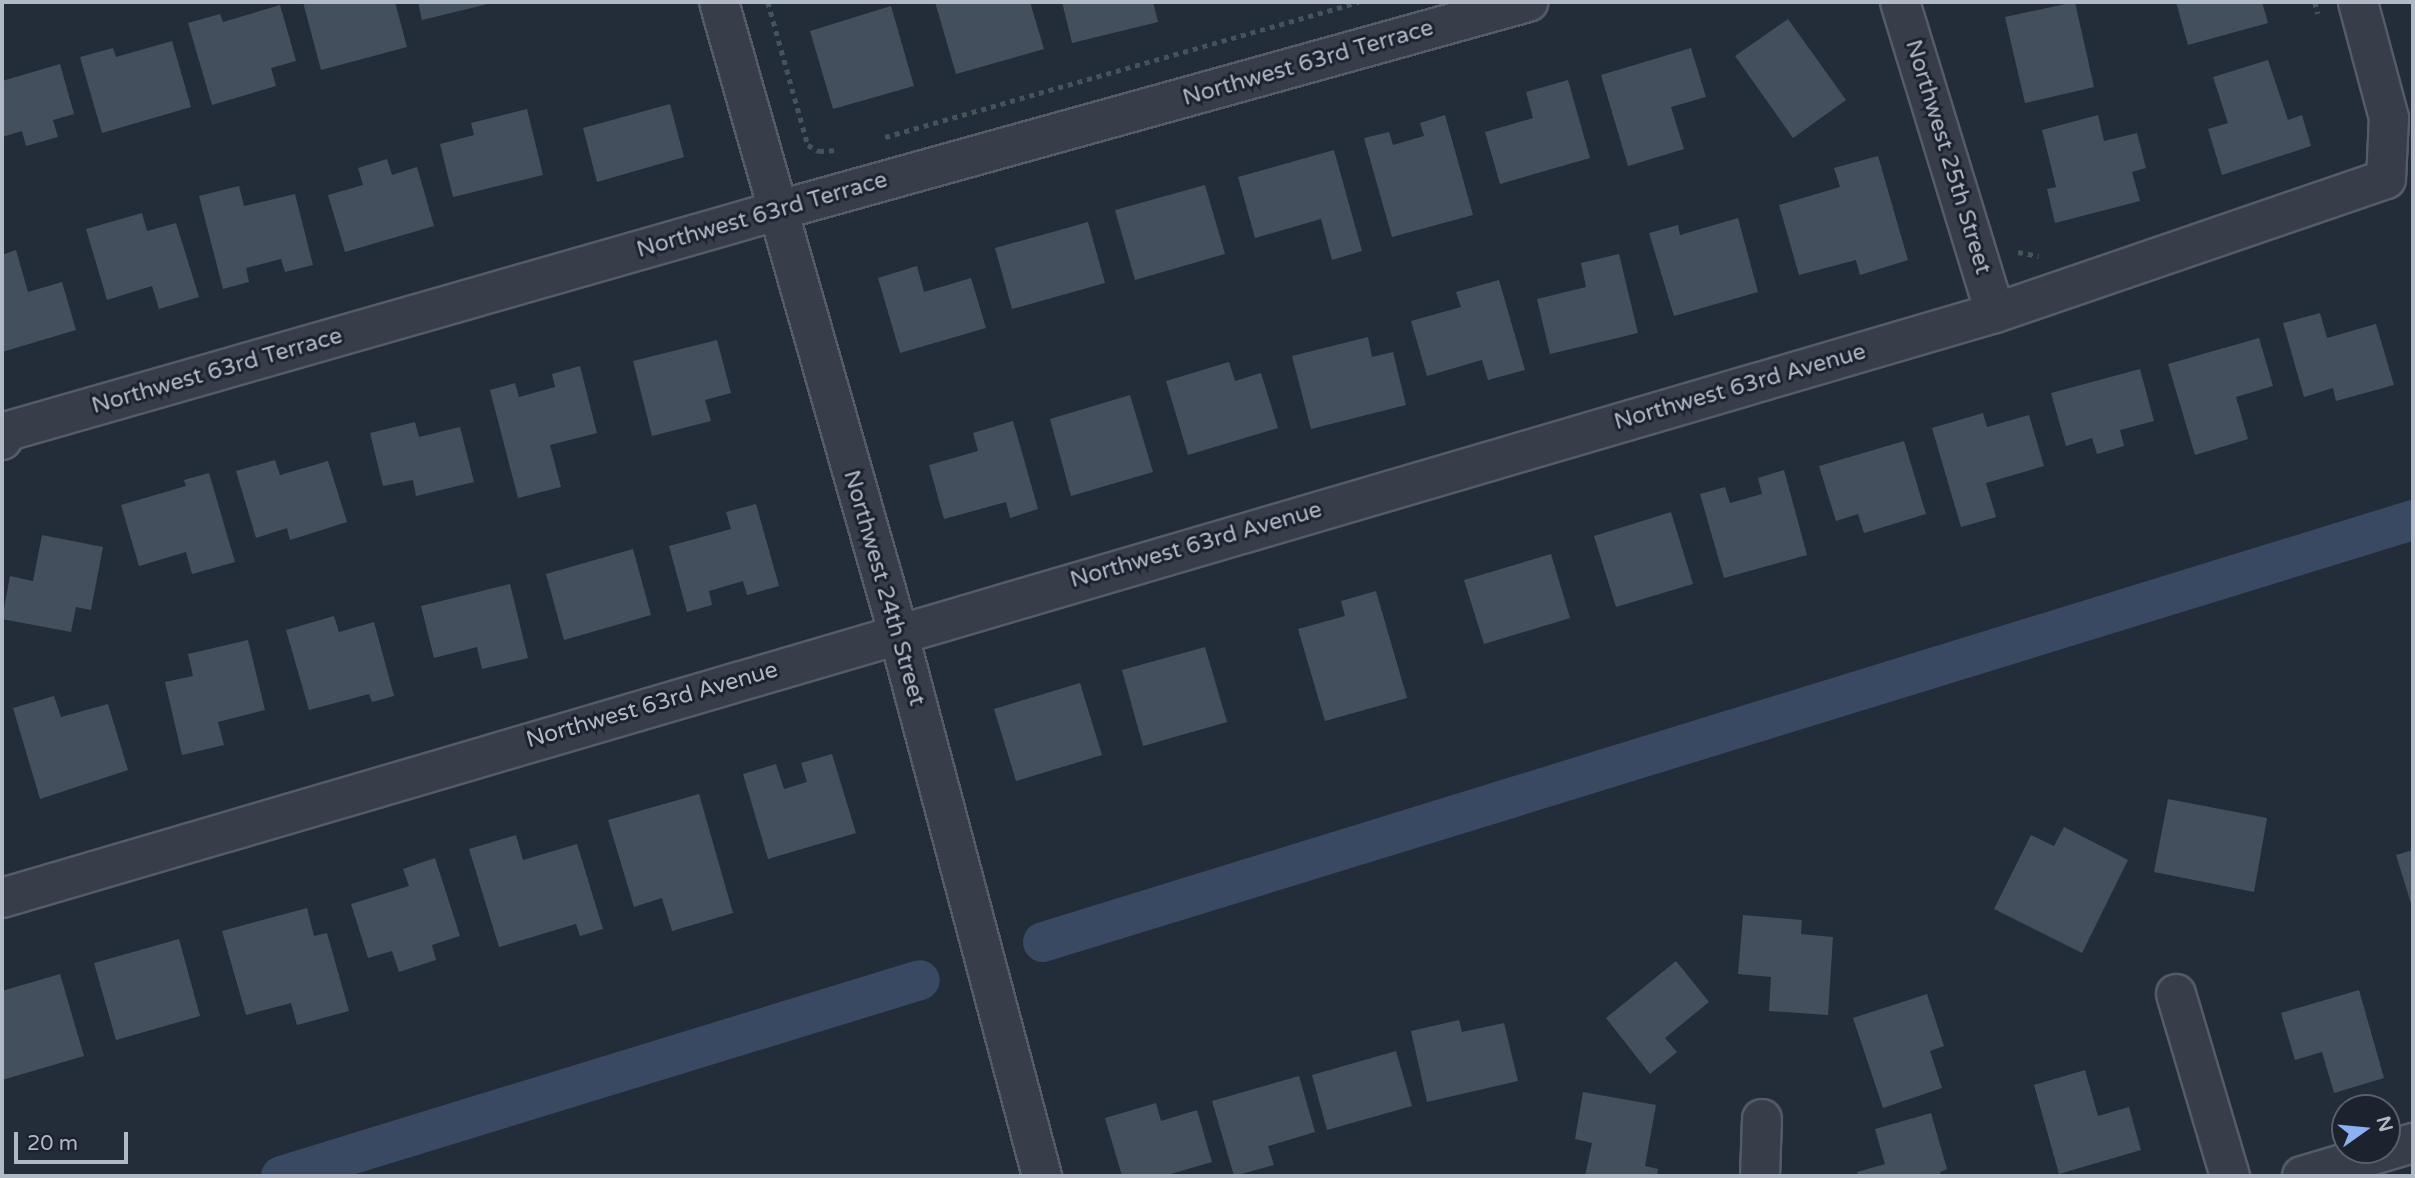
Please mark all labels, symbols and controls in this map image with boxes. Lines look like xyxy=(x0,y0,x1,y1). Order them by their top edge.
street label: Northwest 63rd Terrace xyxy=(1180,14,1436,112)
street label: Northwest 25th Street xyxy=(1899,36,1997,278)
street label: Northwest 63rd Terrace xyxy=(634,166,890,264)
street label: Northwest 63rd Terrace xyxy=(89,322,345,420)
street label: Northwest 63rd Avenue xyxy=(1611,338,1869,436)
street label: Northwest 24th Street xyxy=(837,467,931,709)
street label: Northwest 63rd Avenue xyxy=(1067,496,1325,594)
street label: Northwest 63rd Avenue xyxy=(523,656,781,754)
north arrow xyxy=(2331,1094,2401,1164)
text: N xyxy=(2372,1114,2397,1134)
scale bar xyxy=(18,1118,131,1162)
text: 20 m xyxy=(27,1131,78,1156)

